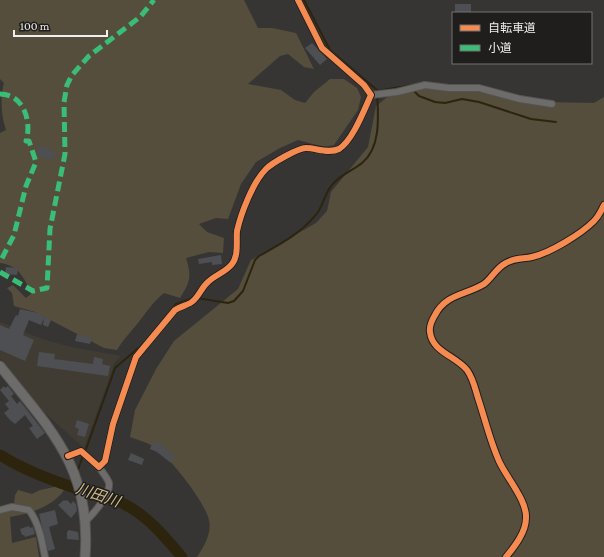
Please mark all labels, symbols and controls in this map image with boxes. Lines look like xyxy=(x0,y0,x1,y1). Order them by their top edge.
scale bar xyxy=(14,12,107,38)
legend xyxy=(452,12,592,64)
text: 100 m xyxy=(20,19,50,33)
text: 自転車道 xyxy=(488,21,536,35)
text: 小道 xyxy=(488,41,512,55)
water label: 川田川 xyxy=(74,480,124,511)

